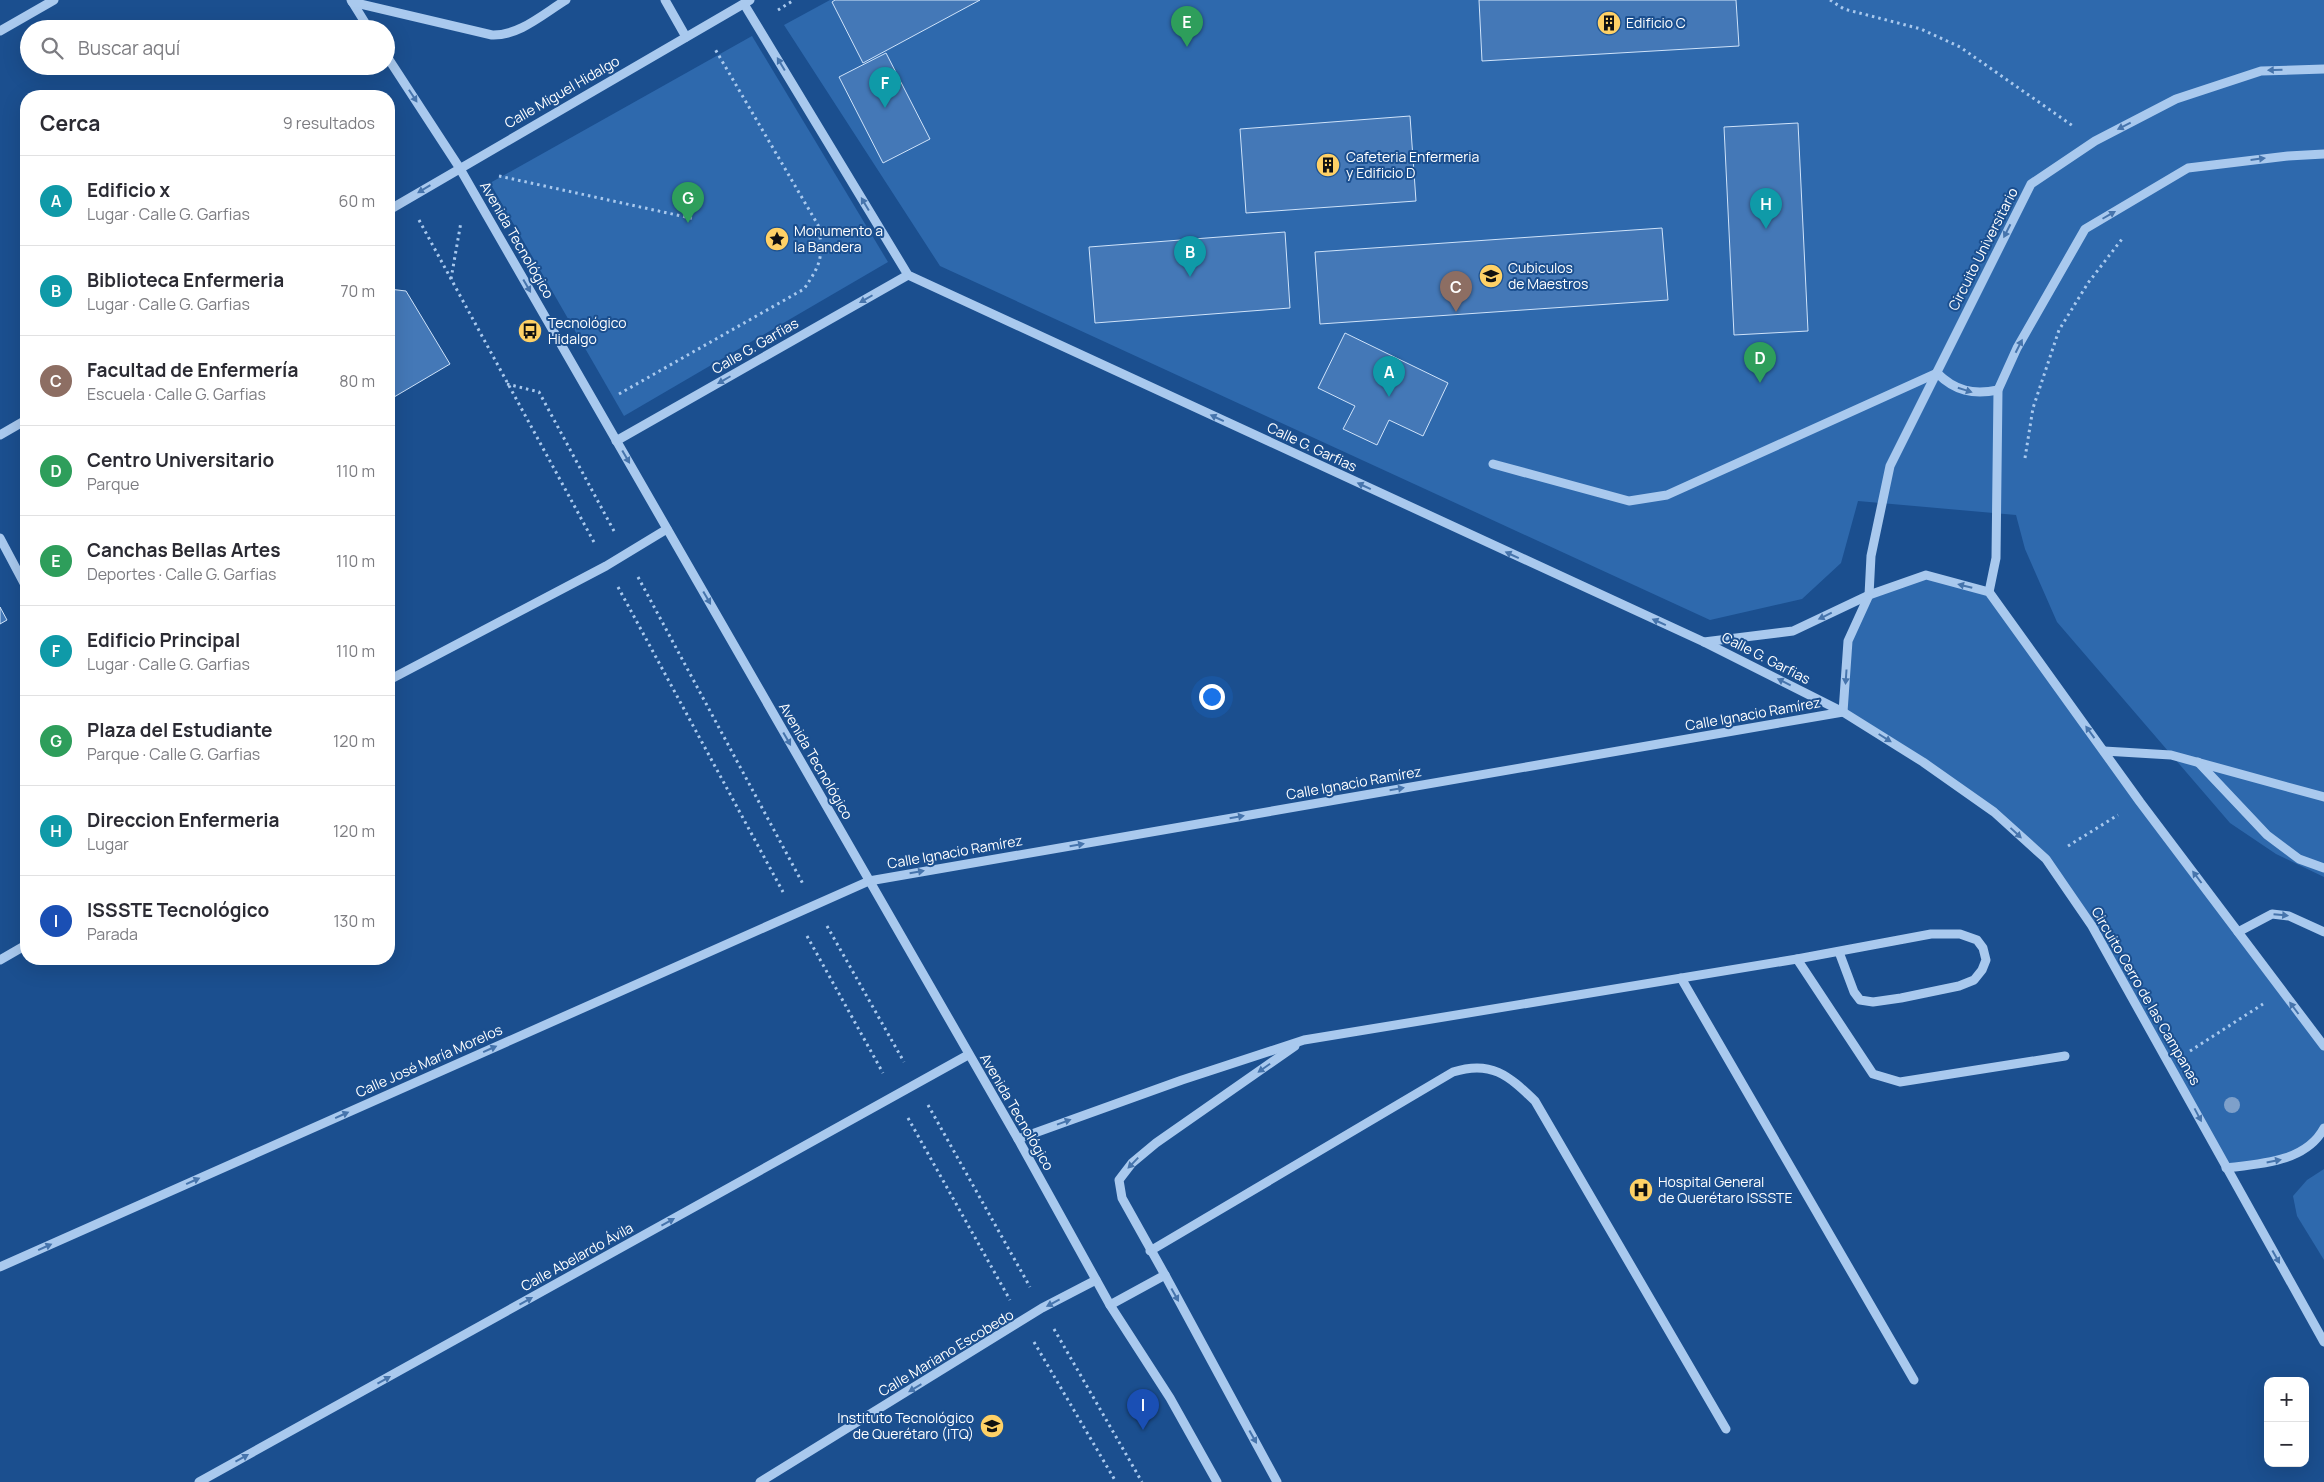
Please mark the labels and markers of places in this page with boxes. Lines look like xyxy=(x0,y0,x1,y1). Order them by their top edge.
pin: E xyxy=(1171,6,1203,47)
building icon: Edificio C xyxy=(1596,10,1622,36)
place label: Edificio C xyxy=(1626,13,1686,32)
pin: F xyxy=(869,67,901,108)
place label: Cafeteria Enfermeria y Edificio D xyxy=(1346,147,1479,182)
building icon: Cafeteria Enfermeria y Edificio D xyxy=(1315,152,1341,178)
pin: G xyxy=(672,182,704,223)
pin: H xyxy=(1750,188,1782,229)
place label: Monumento a la Bandera xyxy=(794,221,883,256)
place icon: Monumento a la Bandera xyxy=(764,226,790,252)
pin: B xyxy=(1174,236,1206,277)
place label: Cubiculos de Maestros xyxy=(1508,258,1588,293)
school or university icon: Cubiculos de Maestros xyxy=(1478,263,1504,289)
pin: C xyxy=(1440,271,1472,312)
place label: Tecnológico Hidalgo xyxy=(548,313,627,348)
bus stop icon: Tecnológico Hidalgo xyxy=(517,318,543,344)
pin: D xyxy=(1744,342,1776,383)
pin: A xyxy=(1373,356,1405,397)
place label: Hospital General de Querétaro ISSSTE xyxy=(1658,1172,1792,1207)
hospital icon: Hospital General de Querétaro ISSSTE xyxy=(1628,1177,1654,1203)
pin: I xyxy=(1127,1389,1159,1430)
place label: Instituto Tecnológico de Querétaro (ITQ) xyxy=(837,1408,974,1443)
school or university icon: Instituto Tecnológico de Querétaro (ITQ) xyxy=(979,1413,1005,1439)

